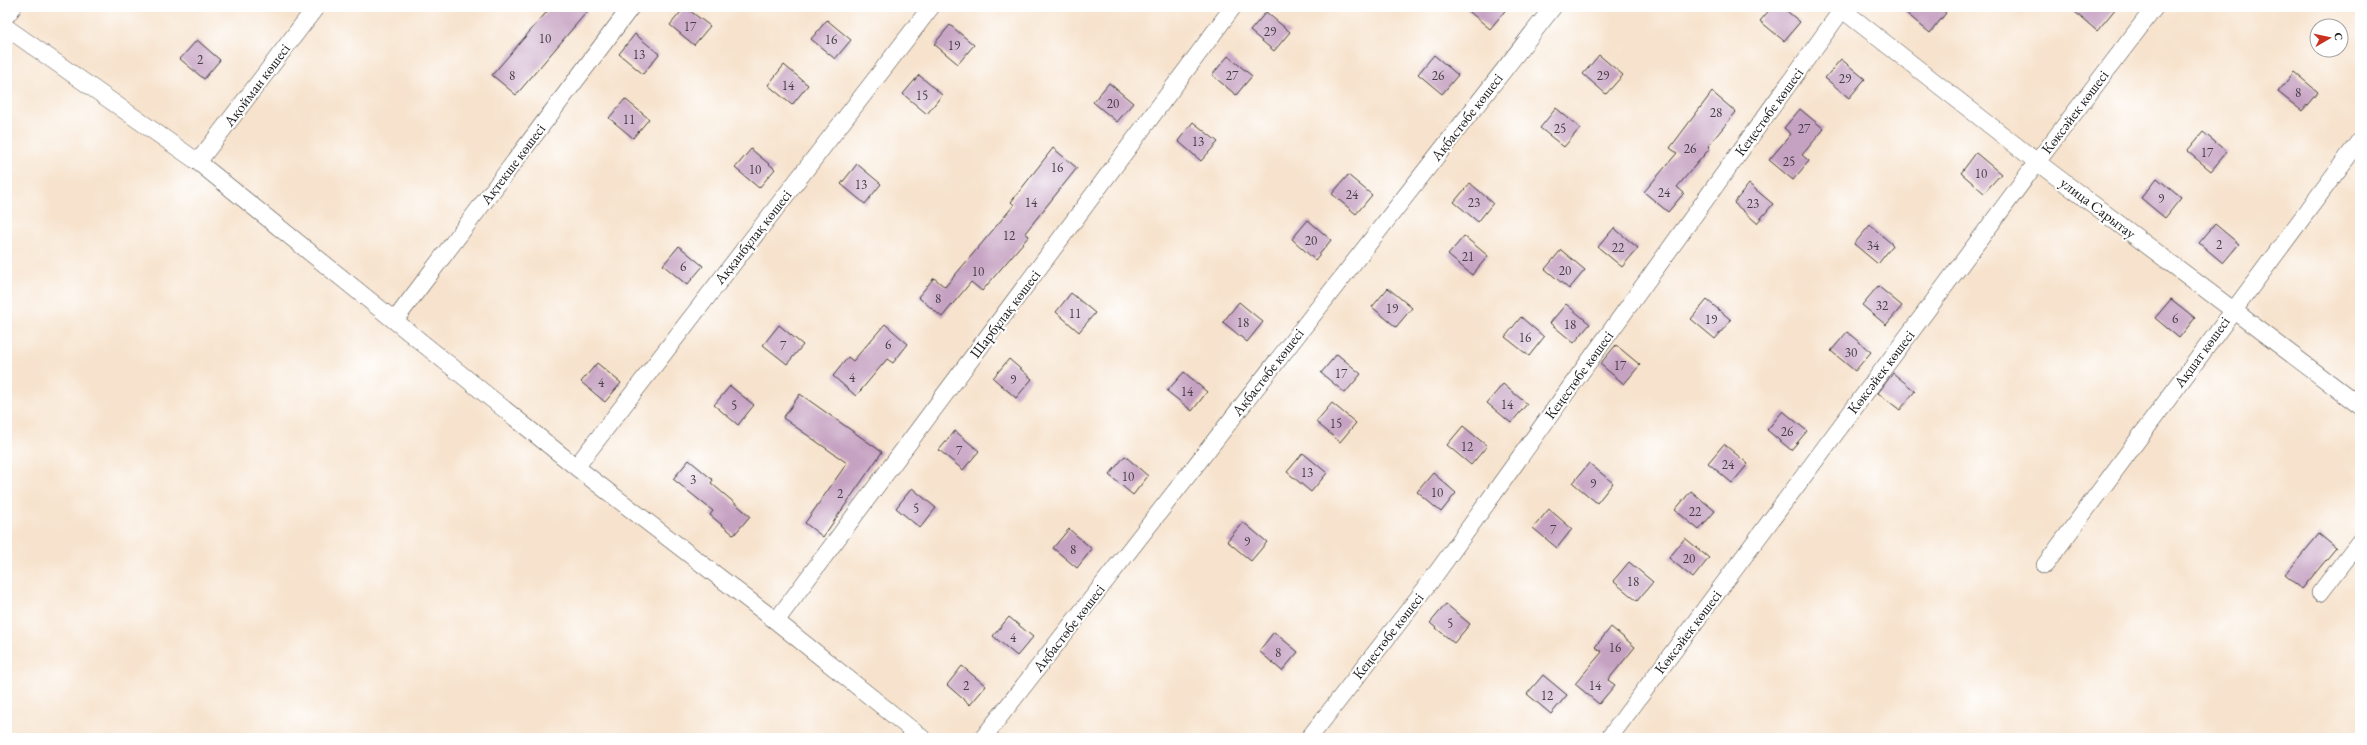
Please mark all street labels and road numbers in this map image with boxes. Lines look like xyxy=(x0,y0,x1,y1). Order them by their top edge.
street label: Ақойман көшесі xyxy=(219,39,294,131)
street label: Кеңестөбе көшесі xyxy=(1730,63,1807,160)
street label: Көксәйек көшесі xyxy=(2037,66,2113,157)
street label: Ақбастөбе көшесі xyxy=(1426,69,1507,165)
street label: Ақтекше көшесі xyxy=(475,119,549,209)
street label: улица Сарытау xyxy=(2057,173,2140,243)
street label: Аққанбұлақ көшесі xyxy=(709,185,796,289)
street label: Шарбұлақ көшесі xyxy=(965,265,1044,362)
street label: Ақшат көшесі xyxy=(2169,312,2234,392)
street label: Ақбастөбе көшесі xyxy=(1227,324,1308,420)
street label: Кеңестөбе көшесі xyxy=(1540,326,1617,423)
street label: Көксәйек көшесі xyxy=(1843,326,1919,417)
street label: Ақбастөбе көшесі xyxy=(1028,580,1109,676)
street label: Көксәйек көшесі xyxy=(1650,586,1726,677)
street label: Кеңестөбе көшесі xyxy=(1348,588,1428,683)

